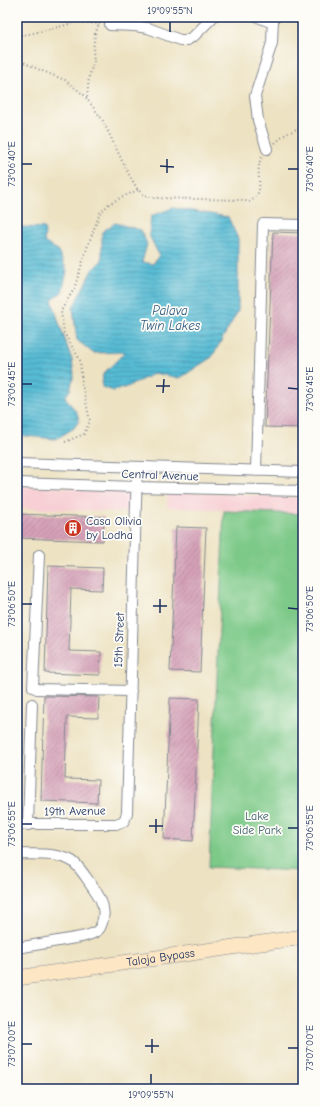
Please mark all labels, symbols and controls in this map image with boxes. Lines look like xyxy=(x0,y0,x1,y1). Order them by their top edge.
text: 19°09'55"N xyxy=(147,5,193,17)
text: 73°06'40"E xyxy=(6,141,18,187)
text: 73°06'40"E xyxy=(304,146,316,192)
water label: Palava Twin Lakes xyxy=(140,303,201,333)
text: 73°06'45"E xyxy=(6,362,18,406)
text: 73°06'45"E xyxy=(304,367,316,411)
street label: Central Avenue xyxy=(121,467,199,483)
place label: Casa Olivia by Lodha xyxy=(86,514,142,542)
building icon: Casa Olivia by Lodha xyxy=(63,518,83,538)
text: 73°06'50"E xyxy=(6,581,18,627)
text: 73°06'50"E xyxy=(304,586,316,632)
street label: 15th Street xyxy=(111,612,127,668)
text: 73°06'55"E xyxy=(6,801,18,847)
street label: 19th Avenue xyxy=(44,803,106,819)
text: 73°06'55"E xyxy=(304,805,316,851)
park label: Lake Side Park xyxy=(233,809,282,837)
street label: Taloja Bypass xyxy=(126,946,196,969)
text: 73°07'00"E xyxy=(6,1021,18,1067)
text: 73°07'00"E xyxy=(304,1025,316,1071)
text: 19°09'55"N xyxy=(128,1089,174,1101)

